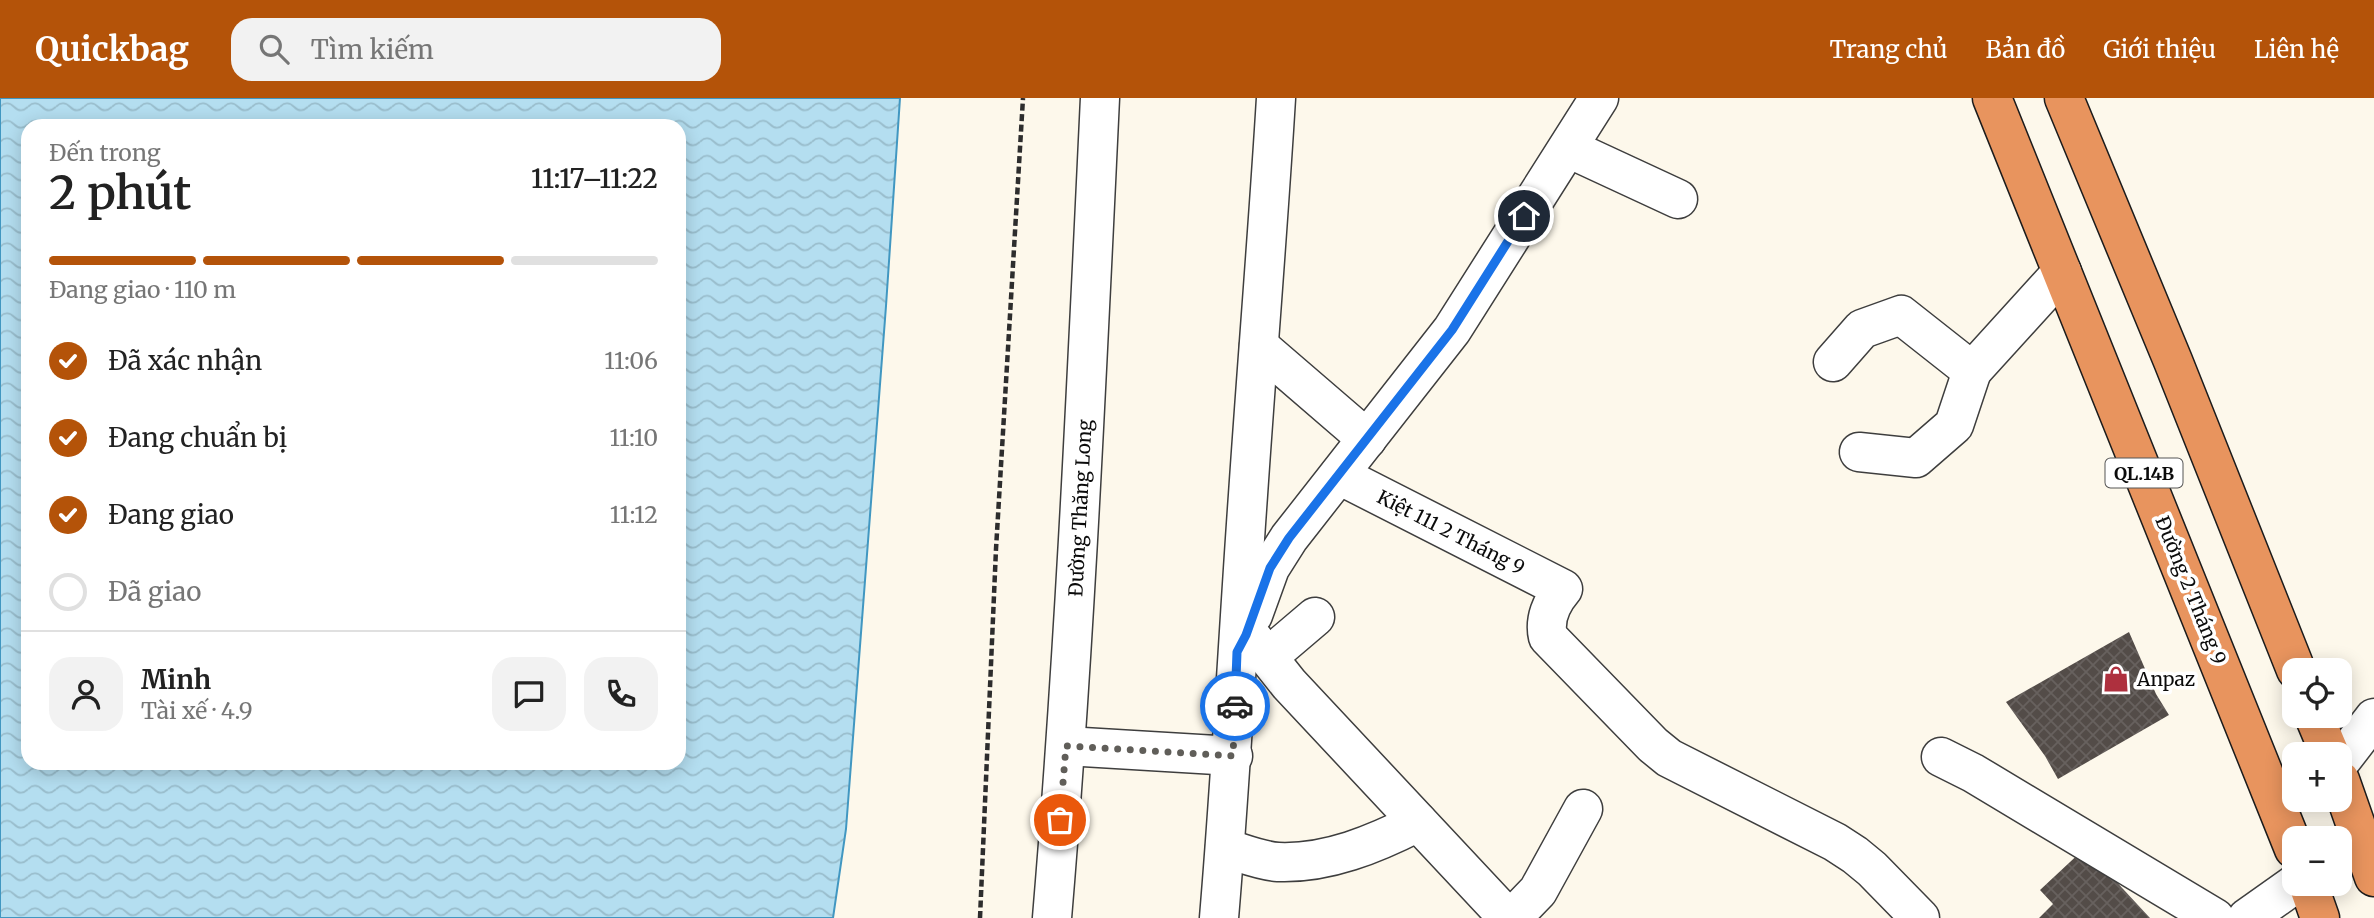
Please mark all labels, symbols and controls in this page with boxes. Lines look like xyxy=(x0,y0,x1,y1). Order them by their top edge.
search box xyxy=(231,18,721,81)
text: Quickbag xyxy=(35,29,189,70)
icon: search xyxy=(255,30,293,68)
text: Tìm kiếm xyxy=(311,33,434,66)
text: Trang chủ xyxy=(1829,34,1948,65)
text: Bản đồ xyxy=(1986,34,2065,65)
text: Giới thiệu xyxy=(2103,34,2216,65)
text: Liên hệ xyxy=(2254,34,2339,65)
text: Đến trong xyxy=(49,138,161,167)
text: 11:17–11:22 xyxy=(531,162,658,195)
text: 2 phút xyxy=(49,164,191,222)
pin xyxy=(1494,186,1554,246)
icon: home xyxy=(1505,197,1543,235)
text: Đang giao · 110 m xyxy=(49,275,236,304)
icon: check xyxy=(49,342,87,380)
text: Đã xác nhận xyxy=(108,344,262,377)
text: 11:06 xyxy=(604,346,658,375)
street label: Đường Thăng Long xyxy=(1063,418,1097,597)
icon: check xyxy=(49,419,87,457)
text: Đang chuẩn bị xyxy=(108,421,287,454)
text: 11:10 xyxy=(609,423,658,452)
road number: QL.14B xyxy=(2106,458,2182,488)
street label: Kiệt 111 2 Tháng 9 xyxy=(1373,484,1529,580)
icon: check xyxy=(49,496,87,534)
text: Đang giao xyxy=(108,498,234,531)
text: 11:12 xyxy=(610,500,658,529)
street label: Đường 2 Tháng 9 xyxy=(2150,512,2232,668)
text: Đã giao xyxy=(108,575,201,608)
button: person xyxy=(49,657,123,731)
button: chat xyxy=(492,657,566,731)
button: phone xyxy=(584,657,658,731)
map controls xyxy=(2282,658,2352,896)
button: locate xyxy=(2282,658,2352,728)
text: Minh xyxy=(141,663,211,696)
shop icon: Anpaz xyxy=(2101,664,2131,694)
place label: Anpaz xyxy=(2136,667,2195,691)
courier xyxy=(1200,671,1270,741)
icon: car xyxy=(1216,687,1254,725)
text: Tài xế · 4.9 xyxy=(141,696,253,725)
button: + xyxy=(2282,742,2352,812)
pin xyxy=(1030,790,1090,850)
icon: bag xyxy=(1041,801,1079,839)
button: − xyxy=(2282,826,2352,896)

